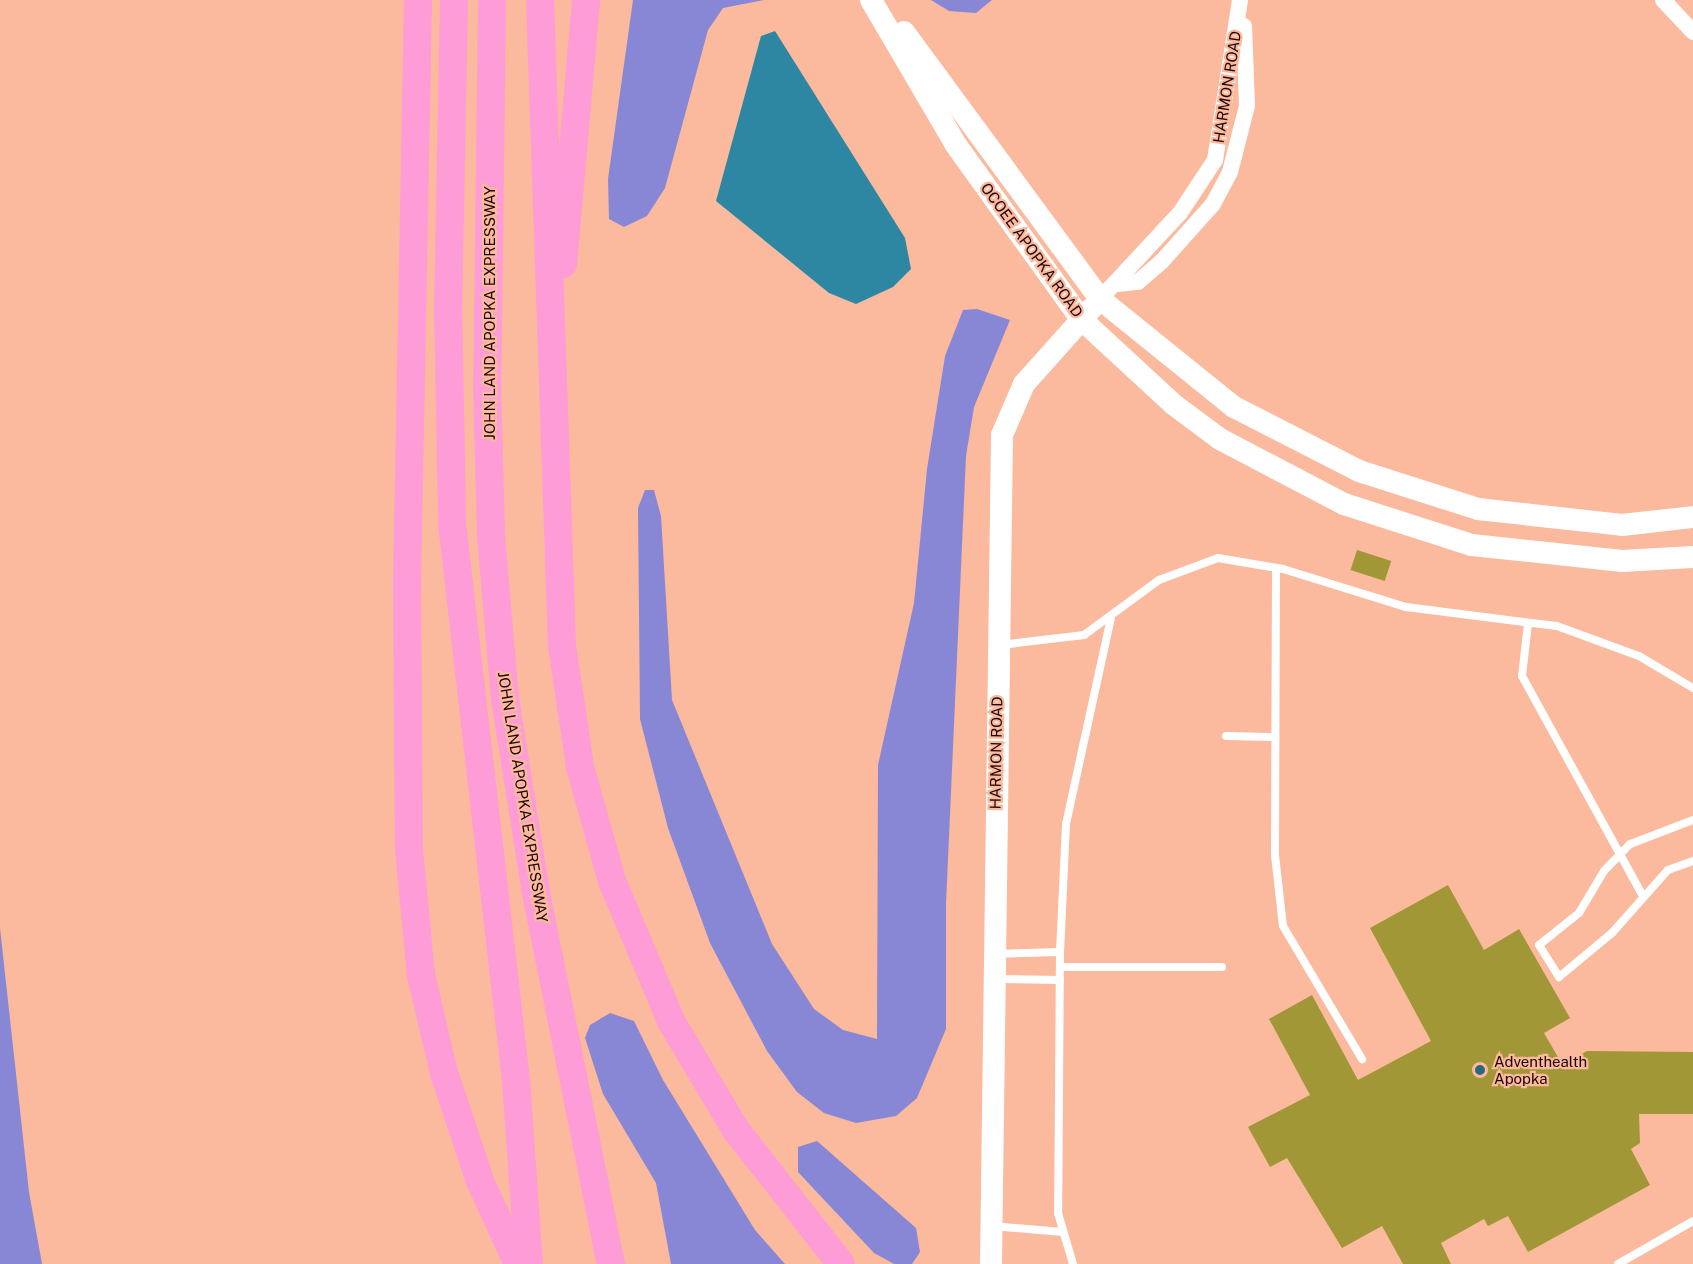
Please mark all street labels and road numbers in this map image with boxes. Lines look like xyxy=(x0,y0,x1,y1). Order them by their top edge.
street label: HARMON ROAD xyxy=(1209,30,1245,144)
street label: OCOEE APOPKA ROAD xyxy=(977,179,1087,321)
street label: JOHN LAND APOPKA EXPRESSWAY xyxy=(481,186,499,440)
street label: JOHN LAND APOPKA EXPRESSWAY xyxy=(494,670,552,924)
street label: HARMON ROAD xyxy=(986,696,1006,810)

